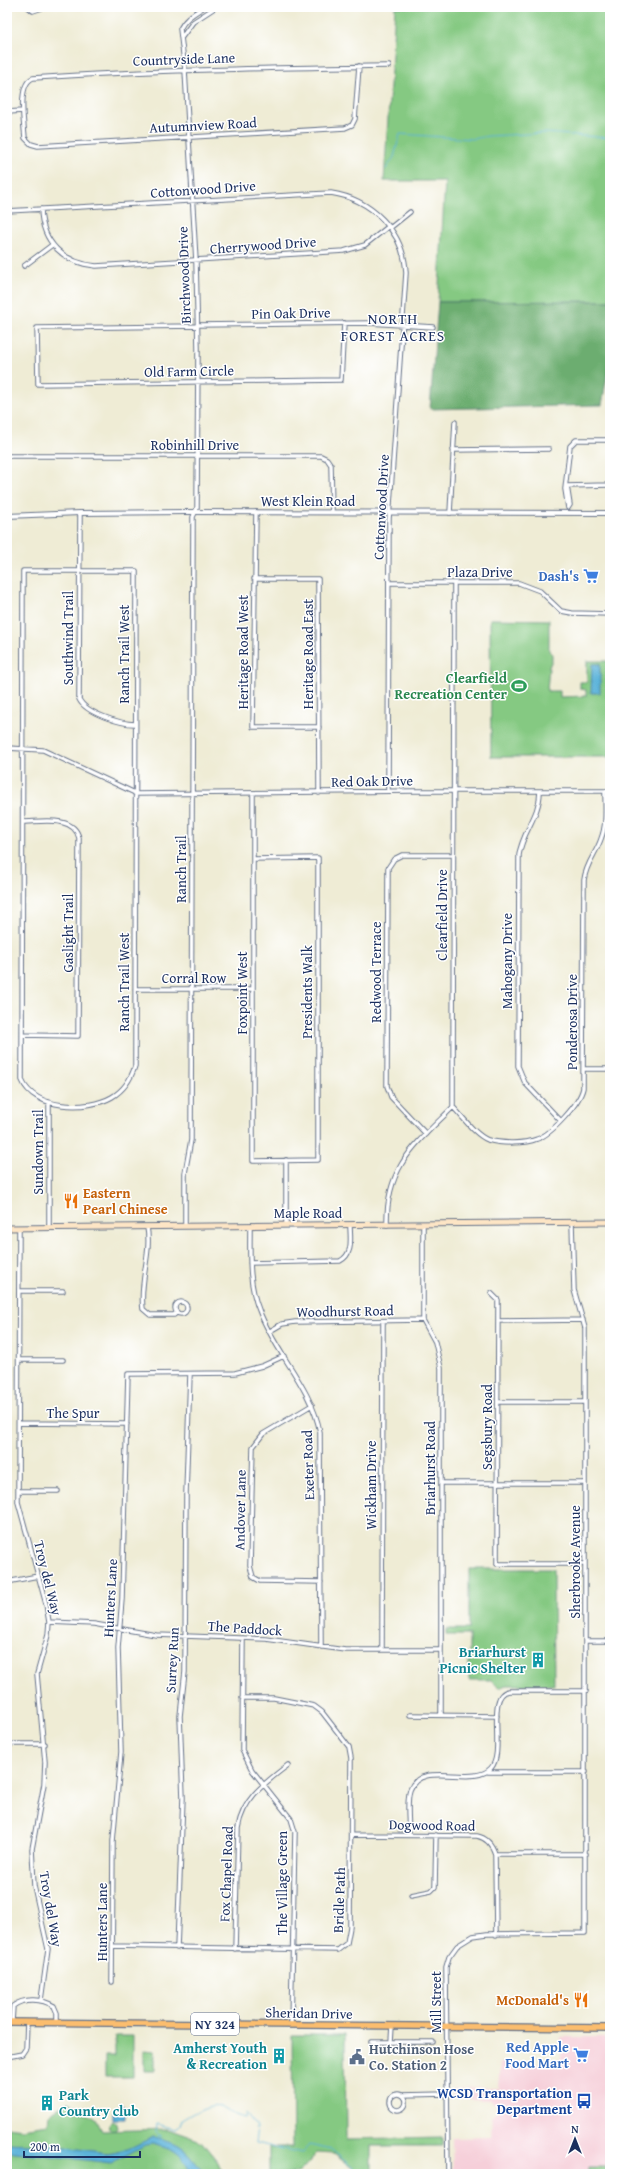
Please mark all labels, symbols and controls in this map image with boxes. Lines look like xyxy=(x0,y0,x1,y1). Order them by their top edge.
street label: Countryside Lane xyxy=(133,47,236,71)
street label: Autumnview Road xyxy=(149,112,258,138)
street label: Cottonwood Drive xyxy=(150,175,257,203)
street label: Birchwood Drive xyxy=(172,226,196,324)
street label: Cherrywood Drive xyxy=(209,231,317,259)
street label: Pin Oak Drive xyxy=(251,302,331,324)
district label: NORTH FOREST ACRES xyxy=(341,308,445,346)
street label: Old Farm Circle xyxy=(144,360,234,382)
street label: Robinhill Drive xyxy=(151,435,240,455)
street label: Cottonwood Drive xyxy=(368,453,394,560)
street label: West Klein Road xyxy=(261,491,356,511)
street label: Plaza Drive xyxy=(447,562,513,582)
place label: Dash's xyxy=(538,566,579,586)
supermarket icon: Dash's xyxy=(582,567,600,585)
street label: Southwind Trail xyxy=(58,591,78,685)
street label: Heritage Road West xyxy=(233,595,253,709)
street label: Heritage Road East xyxy=(298,599,318,709)
street label: Ranch Trail West xyxy=(114,604,134,703)
place label: Clearfield Recreation Center xyxy=(395,668,508,704)
sports icon: Clearfield Recreation Center xyxy=(510,677,528,695)
street label: Red Oak Drive xyxy=(331,770,414,792)
street label: Ranch Trail xyxy=(171,835,191,903)
street label: Clearfield Drive xyxy=(432,869,452,961)
street label: Gaslight Trail xyxy=(58,893,78,973)
street label: Mahogany Drive xyxy=(497,913,517,1009)
street label: Redwood Terrace xyxy=(366,921,386,1023)
street label: Ranch Trail West xyxy=(114,932,134,1031)
street label: Presidents Walk xyxy=(297,944,317,1039)
street label: Foxpoint West xyxy=(232,951,252,1035)
street label: Corral Row xyxy=(162,968,226,988)
street label: Ponderosa Drive xyxy=(562,974,582,1070)
street label: Sundown Trail xyxy=(28,1109,48,1195)
place label: Eastern Pearl Chinese xyxy=(83,1183,168,1219)
restaurant icon: Eastern Pearl Chinese xyxy=(62,1192,80,1210)
street label: Maple Road xyxy=(274,1203,343,1223)
street label: Woodhurst Road xyxy=(296,1300,394,1322)
street label: Segsbury Road xyxy=(477,1384,497,1470)
street label: The Spur xyxy=(46,1403,100,1423)
street label: Briarhurst Road xyxy=(420,1420,440,1515)
street label: Exeter Road xyxy=(297,1429,319,1500)
street label: Wickham Drive xyxy=(361,1440,381,1530)
street label: Andover Lane xyxy=(229,1469,251,1550)
street label: Sherbrooke Avenue xyxy=(565,1505,585,1619)
street label: Troy del Way xyxy=(29,1538,67,1618)
street label: Hunters Lane xyxy=(98,1558,122,1638)
street label: The Paddock xyxy=(207,1615,284,1641)
street label: Surrey Run xyxy=(160,1626,184,1693)
place label: Briarhurst Picnic Shelter xyxy=(439,1642,527,1678)
building icon: Briarhurst Picnic Shelter xyxy=(529,1651,547,1669)
street label: Dogwood Road xyxy=(389,1814,476,1836)
street label: Fox Chapel Road xyxy=(214,1825,238,1922)
street label: The Village Green xyxy=(272,1831,292,1935)
street label: Bridle Path xyxy=(328,1867,350,1933)
street label: Troy del Way xyxy=(35,1870,68,1948)
street label: Hunters Lane xyxy=(92,1882,112,1961)
street label: Mill Street xyxy=(426,1971,446,2033)
place label: McDonald's xyxy=(496,1990,569,2010)
restaurant icon: McDonald's xyxy=(572,1991,590,2009)
street label: Sheridan Drive xyxy=(265,2002,353,2024)
road number: NY 324 xyxy=(191,2013,239,2035)
place label: Red Apple Food Mart xyxy=(505,2037,570,2073)
place label: Amherst Youth & Recreation xyxy=(173,2038,268,2074)
place label: Hutchinson Hose Co. Station 2 xyxy=(369,2039,474,2075)
supermarket icon: Red Apple Food Mart xyxy=(572,2046,590,2064)
building icon: Amherst Youth & Recreation xyxy=(270,2047,288,2065)
public building icon: Hutchinson Hose Co. Station 2 xyxy=(348,2048,366,2066)
place label: WCSD Transportation Department xyxy=(437,2083,573,2119)
place label: Park Country club xyxy=(59,2085,139,2121)
bus stop icon: WCSD Transportation Department xyxy=(575,2092,593,2110)
building icon: Park Country club xyxy=(38,2094,56,2112)
north arrow xyxy=(555,2119,595,2159)
text: N xyxy=(571,2121,579,2137)
scale bar xyxy=(24,2133,140,2159)
text: 200 m xyxy=(30,2138,60,2155)

